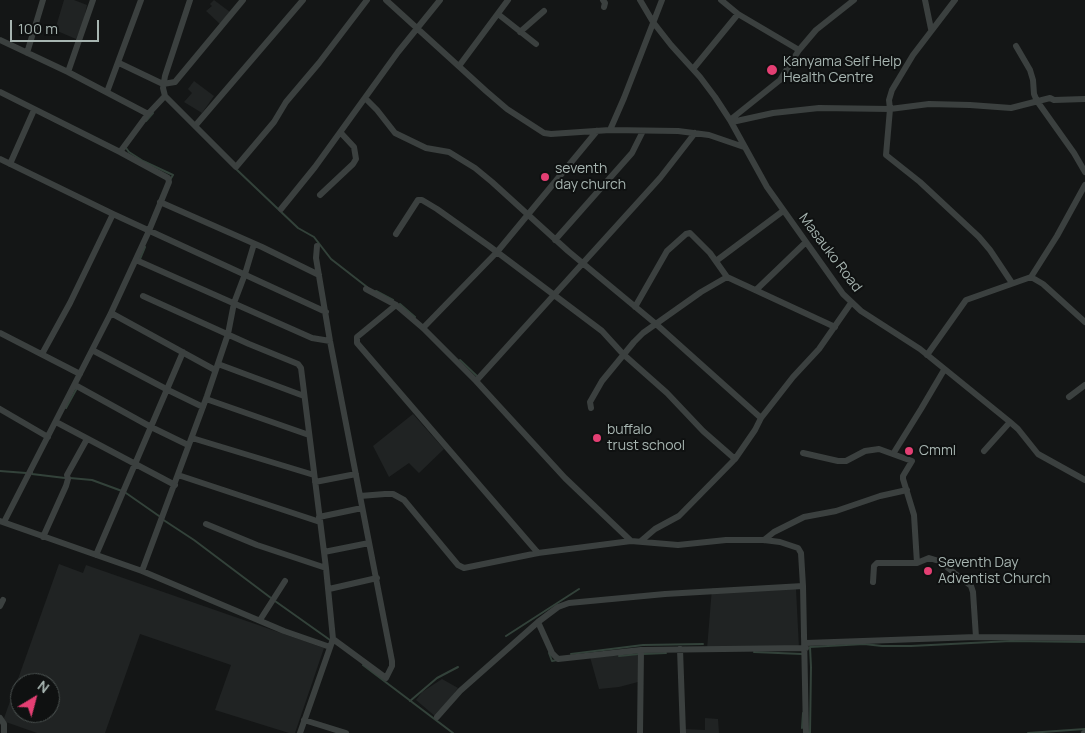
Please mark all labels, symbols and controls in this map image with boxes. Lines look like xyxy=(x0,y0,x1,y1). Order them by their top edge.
scale bar xyxy=(12,10,101,42)
text: 100 m xyxy=(18,18,58,39)
place label: Kanyama Self Help Health Centre xyxy=(783,54,902,86)
marker: Kanyama Self Help Health Centre xyxy=(765,63,779,77)
place label: seventh day church xyxy=(555,161,626,193)
marker: seventh day church xyxy=(539,171,551,183)
street label: Masauko Road xyxy=(795,210,865,296)
place label: buffalo trust school xyxy=(607,422,685,454)
marker: buffalo trust school xyxy=(591,432,603,444)
place label: Cmml xyxy=(919,443,956,459)
marker: Cmml xyxy=(903,445,915,457)
place label: Seventh Day Adventist Church xyxy=(938,555,1051,588)
marker: Seventh Day Adventist Church xyxy=(922,565,934,577)
north arrow xyxy=(10,673,60,723)
text: N xyxy=(34,676,53,697)

